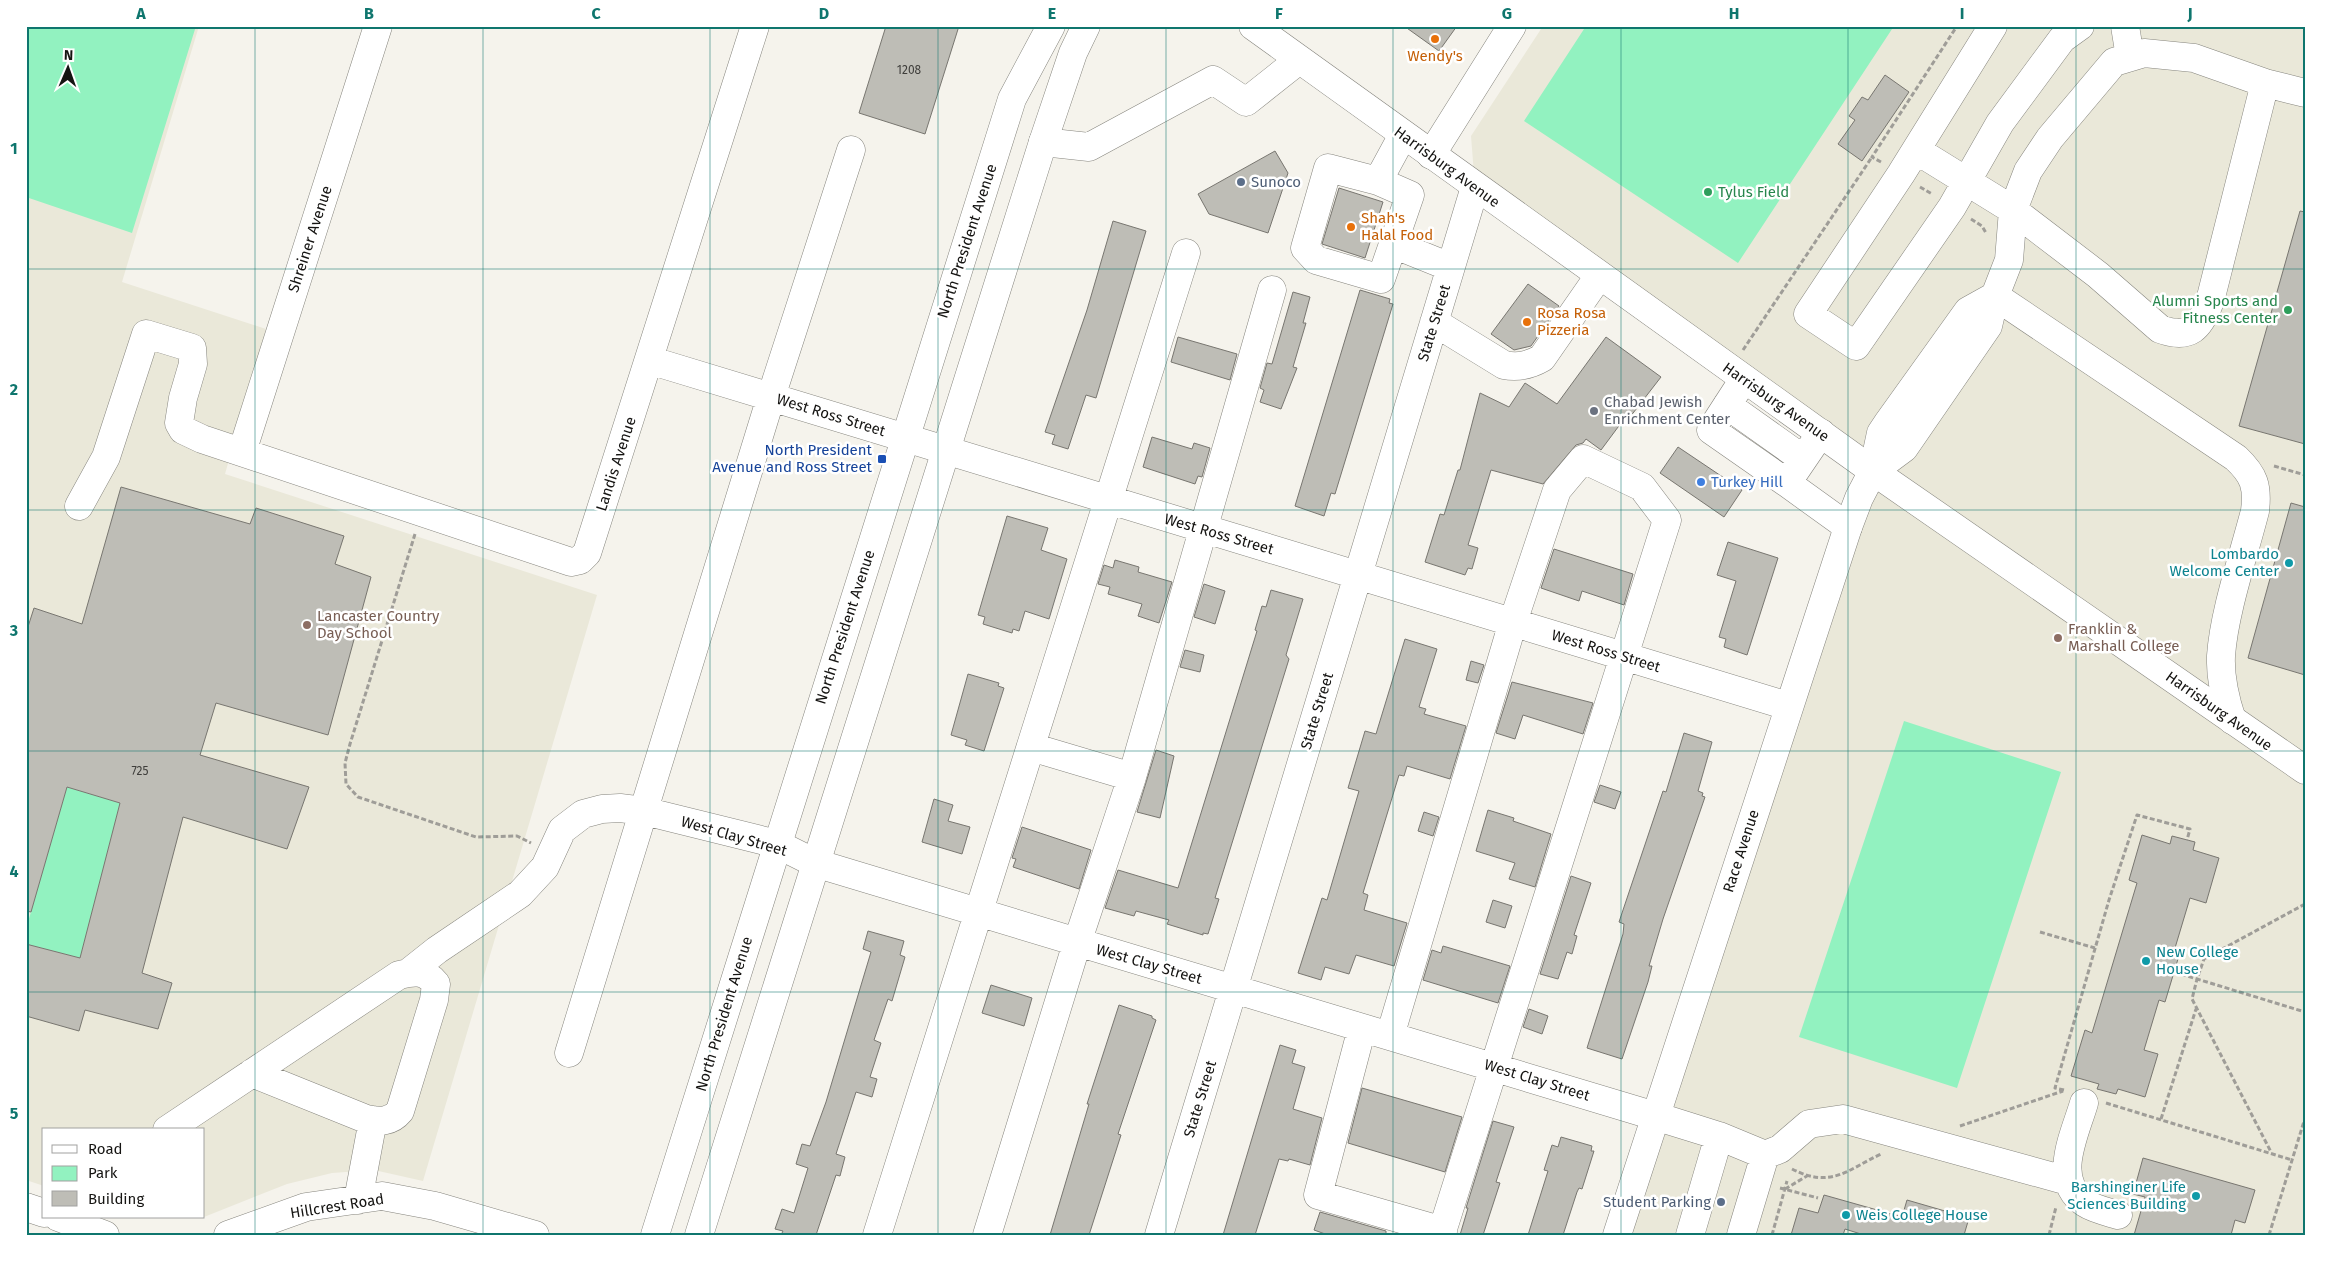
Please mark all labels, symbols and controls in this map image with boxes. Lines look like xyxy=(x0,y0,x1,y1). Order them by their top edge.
text: A xyxy=(135,4,146,23)
text: B xyxy=(364,4,374,23)
text: C xyxy=(591,4,601,23)
text: D xyxy=(819,4,829,23)
text: E xyxy=(1048,4,1056,23)
text: F xyxy=(1275,4,1283,23)
text: G xyxy=(1502,4,1512,23)
text: H xyxy=(1729,4,1739,23)
text: I xyxy=(1960,4,1964,23)
text: J xyxy=(2186,4,2193,23)
marker: Wendy's xyxy=(1429,33,1441,45)
north arrow xyxy=(42,42,92,92)
text: N xyxy=(63,47,73,64)
place label: Wendy's xyxy=(1407,47,1463,65)
house number: 1208 xyxy=(897,63,922,77)
street label: Harrisburg Avenue xyxy=(1391,123,1503,211)
text: 1 xyxy=(10,139,18,158)
street label: North President Avenue xyxy=(934,162,1000,320)
place label: Sunoco xyxy=(1251,173,1301,191)
marker: Sunoco xyxy=(1235,176,1247,188)
street label: Shreiner Avenue xyxy=(284,183,336,295)
place label: Tylus Field xyxy=(1718,183,1789,201)
marker: Tylus Field xyxy=(1702,186,1714,198)
place label: Shah's Halal Food xyxy=(1361,209,1433,244)
marker: Shah's Halal Food xyxy=(1345,221,1357,233)
street label: State Street xyxy=(1414,282,1454,364)
place label: Alumni Sports and Fitness Center xyxy=(2152,292,2278,327)
place label: Rosa Rosa Pizzeria xyxy=(1537,304,1606,339)
marker: Alumni Sports and Fitness Center xyxy=(2282,304,2294,316)
marker: Rosa Rosa Pizzeria xyxy=(1521,316,1533,328)
street label: Harrisburg Avenue xyxy=(1719,359,1833,445)
text: 2 xyxy=(10,380,18,399)
street label: West Ross Street xyxy=(774,390,888,440)
place label: Chabad Jewish Enrichment Center xyxy=(1604,393,1730,428)
marker: Chabad Jewish Enrichment Center xyxy=(1588,405,1600,417)
street label: Landis Avenue xyxy=(592,414,640,514)
place label: North President Avenue and Ross Street xyxy=(712,441,873,476)
marker: North President Avenue and Ross Street xyxy=(876,453,888,465)
place label: Turkey Hill xyxy=(1711,473,1784,491)
marker: Turkey Hill xyxy=(1695,476,1707,488)
street label: West Ross Street xyxy=(1162,510,1276,558)
place label: Lombardo Welcome Center xyxy=(2169,545,2279,580)
street label: North President Avenue xyxy=(812,548,878,706)
marker: Lombardo Welcome Center xyxy=(2283,557,2295,569)
place label: Lancaster Country Day School xyxy=(317,607,440,642)
marker: Lancaster Country Day School xyxy=(301,619,313,631)
place label: Franklin & Marshall College xyxy=(2068,620,2179,655)
text: 3 xyxy=(9,621,18,640)
street label: West Ross Street xyxy=(1549,626,1663,676)
marker: Franklin & Marshall College xyxy=(2052,632,2064,644)
street label: Harrisburg Avenue xyxy=(2162,668,2276,754)
street label: State Street xyxy=(1297,670,1337,752)
house number: 725 xyxy=(131,764,149,778)
street label: Race Avenue xyxy=(1719,807,1763,895)
street label: West Clay Street xyxy=(679,812,790,860)
text: 4 xyxy=(9,862,19,881)
street label: North President Avenue xyxy=(692,934,756,1094)
street label: West Clay Street xyxy=(1094,940,1205,988)
place label: New College House xyxy=(2156,943,2239,978)
marker: New College House xyxy=(2140,955,2152,967)
street label: West Clay Street xyxy=(1482,1055,1592,1105)
street label: State Street xyxy=(1180,1058,1220,1140)
text: 5 xyxy=(10,1104,19,1123)
legend xyxy=(42,1128,205,1218)
text: Road xyxy=(88,1140,123,1158)
text: Park xyxy=(88,1164,118,1182)
place label: Barshinginer Life Sciences Building xyxy=(2067,1178,2186,1213)
text: Building xyxy=(88,1190,144,1208)
street label: Hillcrest Road xyxy=(289,1190,385,1222)
marker: Barshinginer Life Sciences Building xyxy=(2190,1190,2202,1202)
place label: Student Parking xyxy=(1603,1193,1711,1211)
marker: Student Parking xyxy=(1715,1196,1727,1208)
place label: Weis College House xyxy=(1856,1206,1988,1224)
marker: Weis College House xyxy=(1840,1209,1852,1221)

